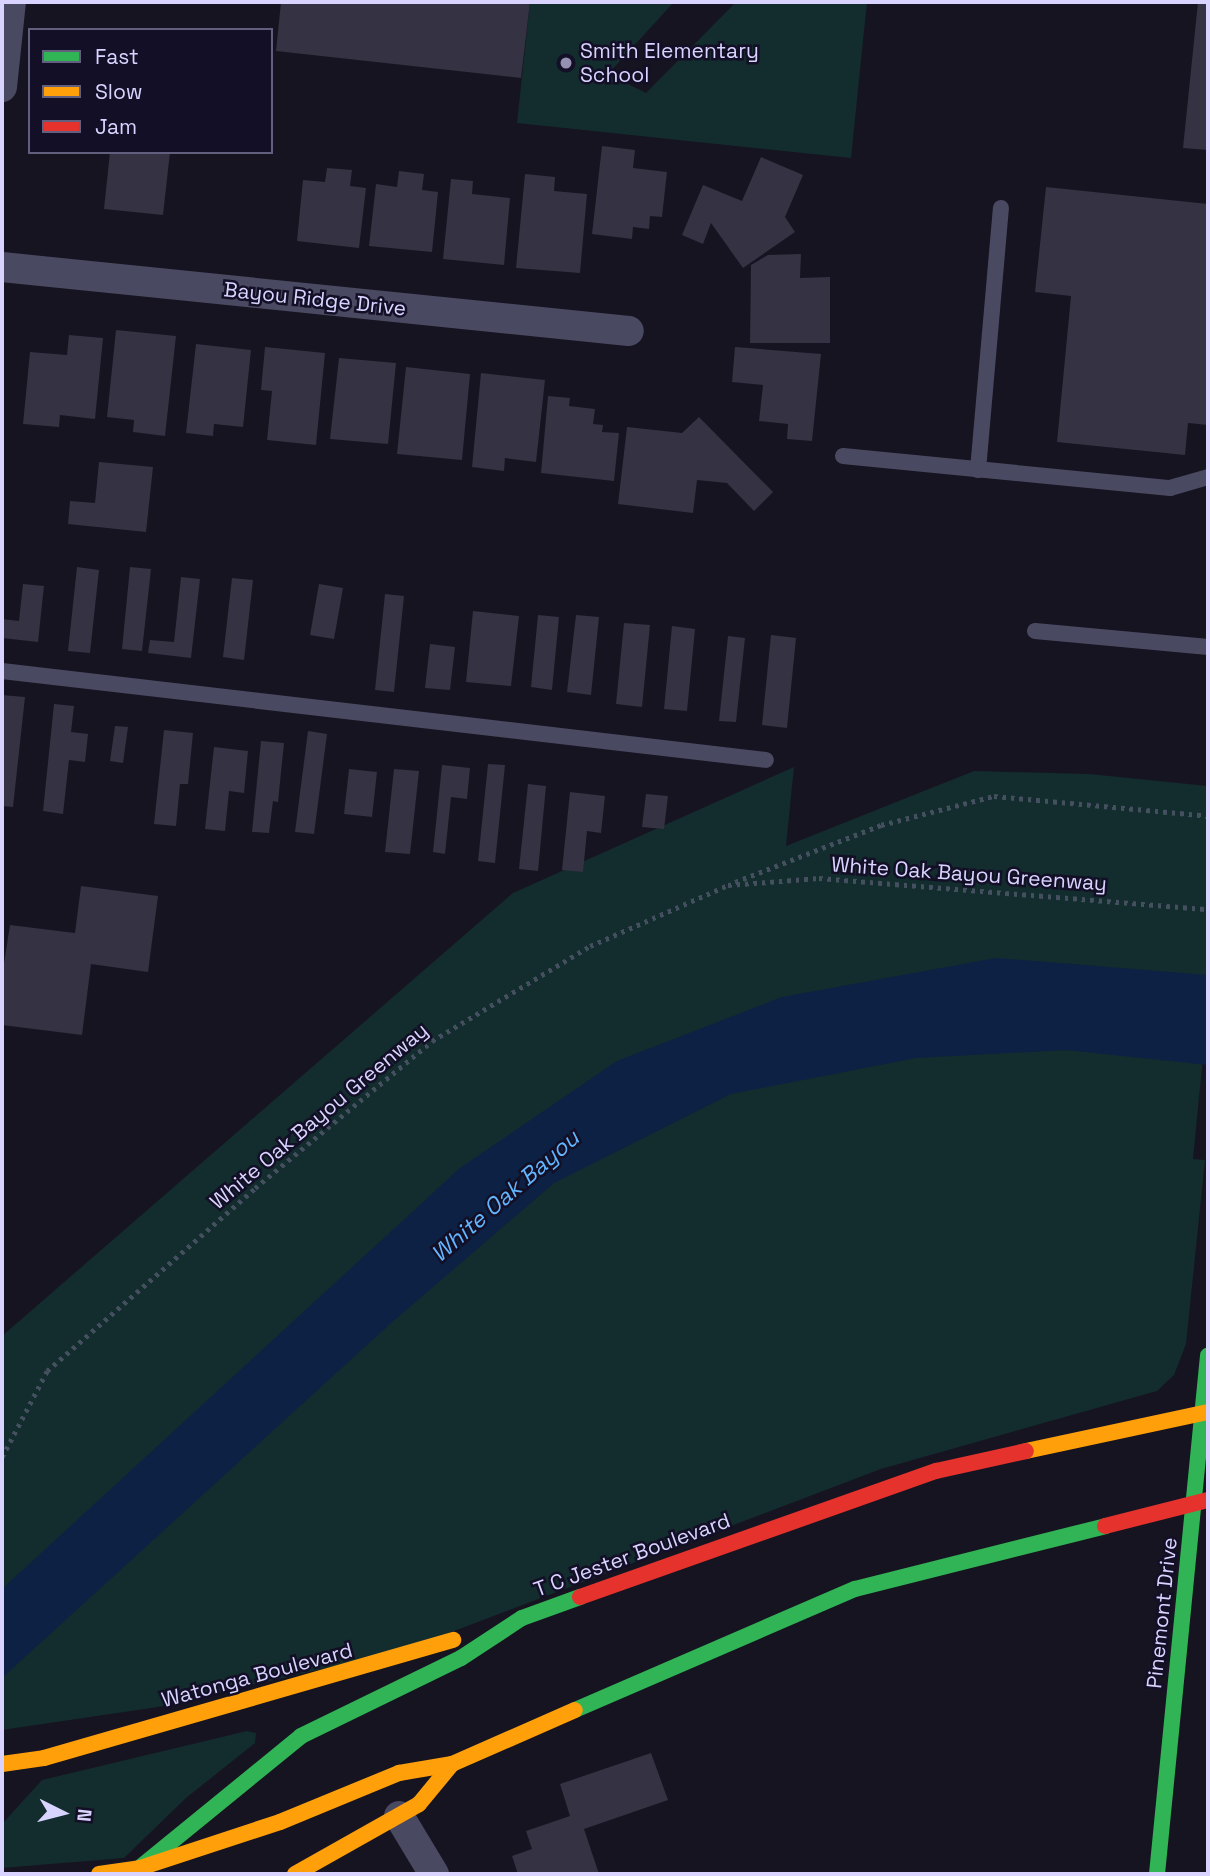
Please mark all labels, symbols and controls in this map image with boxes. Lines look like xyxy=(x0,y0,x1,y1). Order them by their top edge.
legend xyxy=(28,28,273,154)
place label: Smith Elementary School xyxy=(580,38,759,88)
text: Fast xyxy=(95,43,139,70)
marker: Smith Elementary School xyxy=(558,55,574,71)
text: Slow xyxy=(95,78,143,105)
text: Jam xyxy=(95,113,137,140)
street label: Bayou Ridge Drive xyxy=(223,277,407,321)
street label: White Oak Bayou Greenway xyxy=(830,852,1108,896)
street label: White Oak Bayou Greenway xyxy=(205,1018,433,1214)
water label: White Oak Bayou xyxy=(425,1124,585,1268)
street label: T C Jester Boulevard xyxy=(530,1508,734,1602)
street label: Pinemont Drive xyxy=(1142,1536,1182,1690)
street label: Watonga Boulevard xyxy=(159,1637,355,1713)
north arrow xyxy=(28,1778,98,1848)
text: N xyxy=(71,1808,97,1823)

